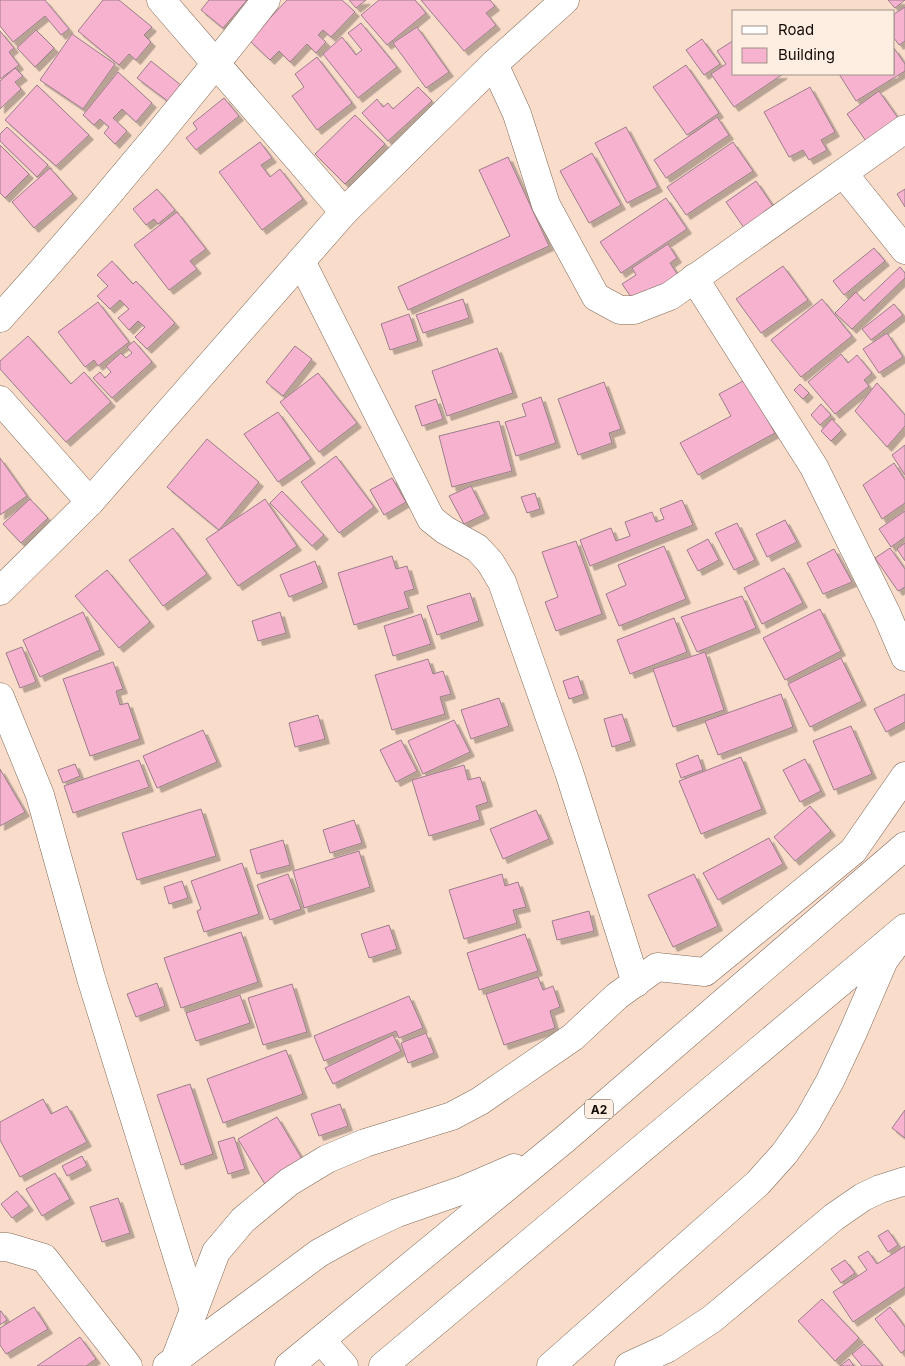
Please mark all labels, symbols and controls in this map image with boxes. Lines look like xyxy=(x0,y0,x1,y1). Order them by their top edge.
legend xyxy=(732,10,895,75)
text: Road xyxy=(778,20,814,39)
text: Building xyxy=(778,45,835,64)
road number: A2 xyxy=(585,1100,613,1118)

